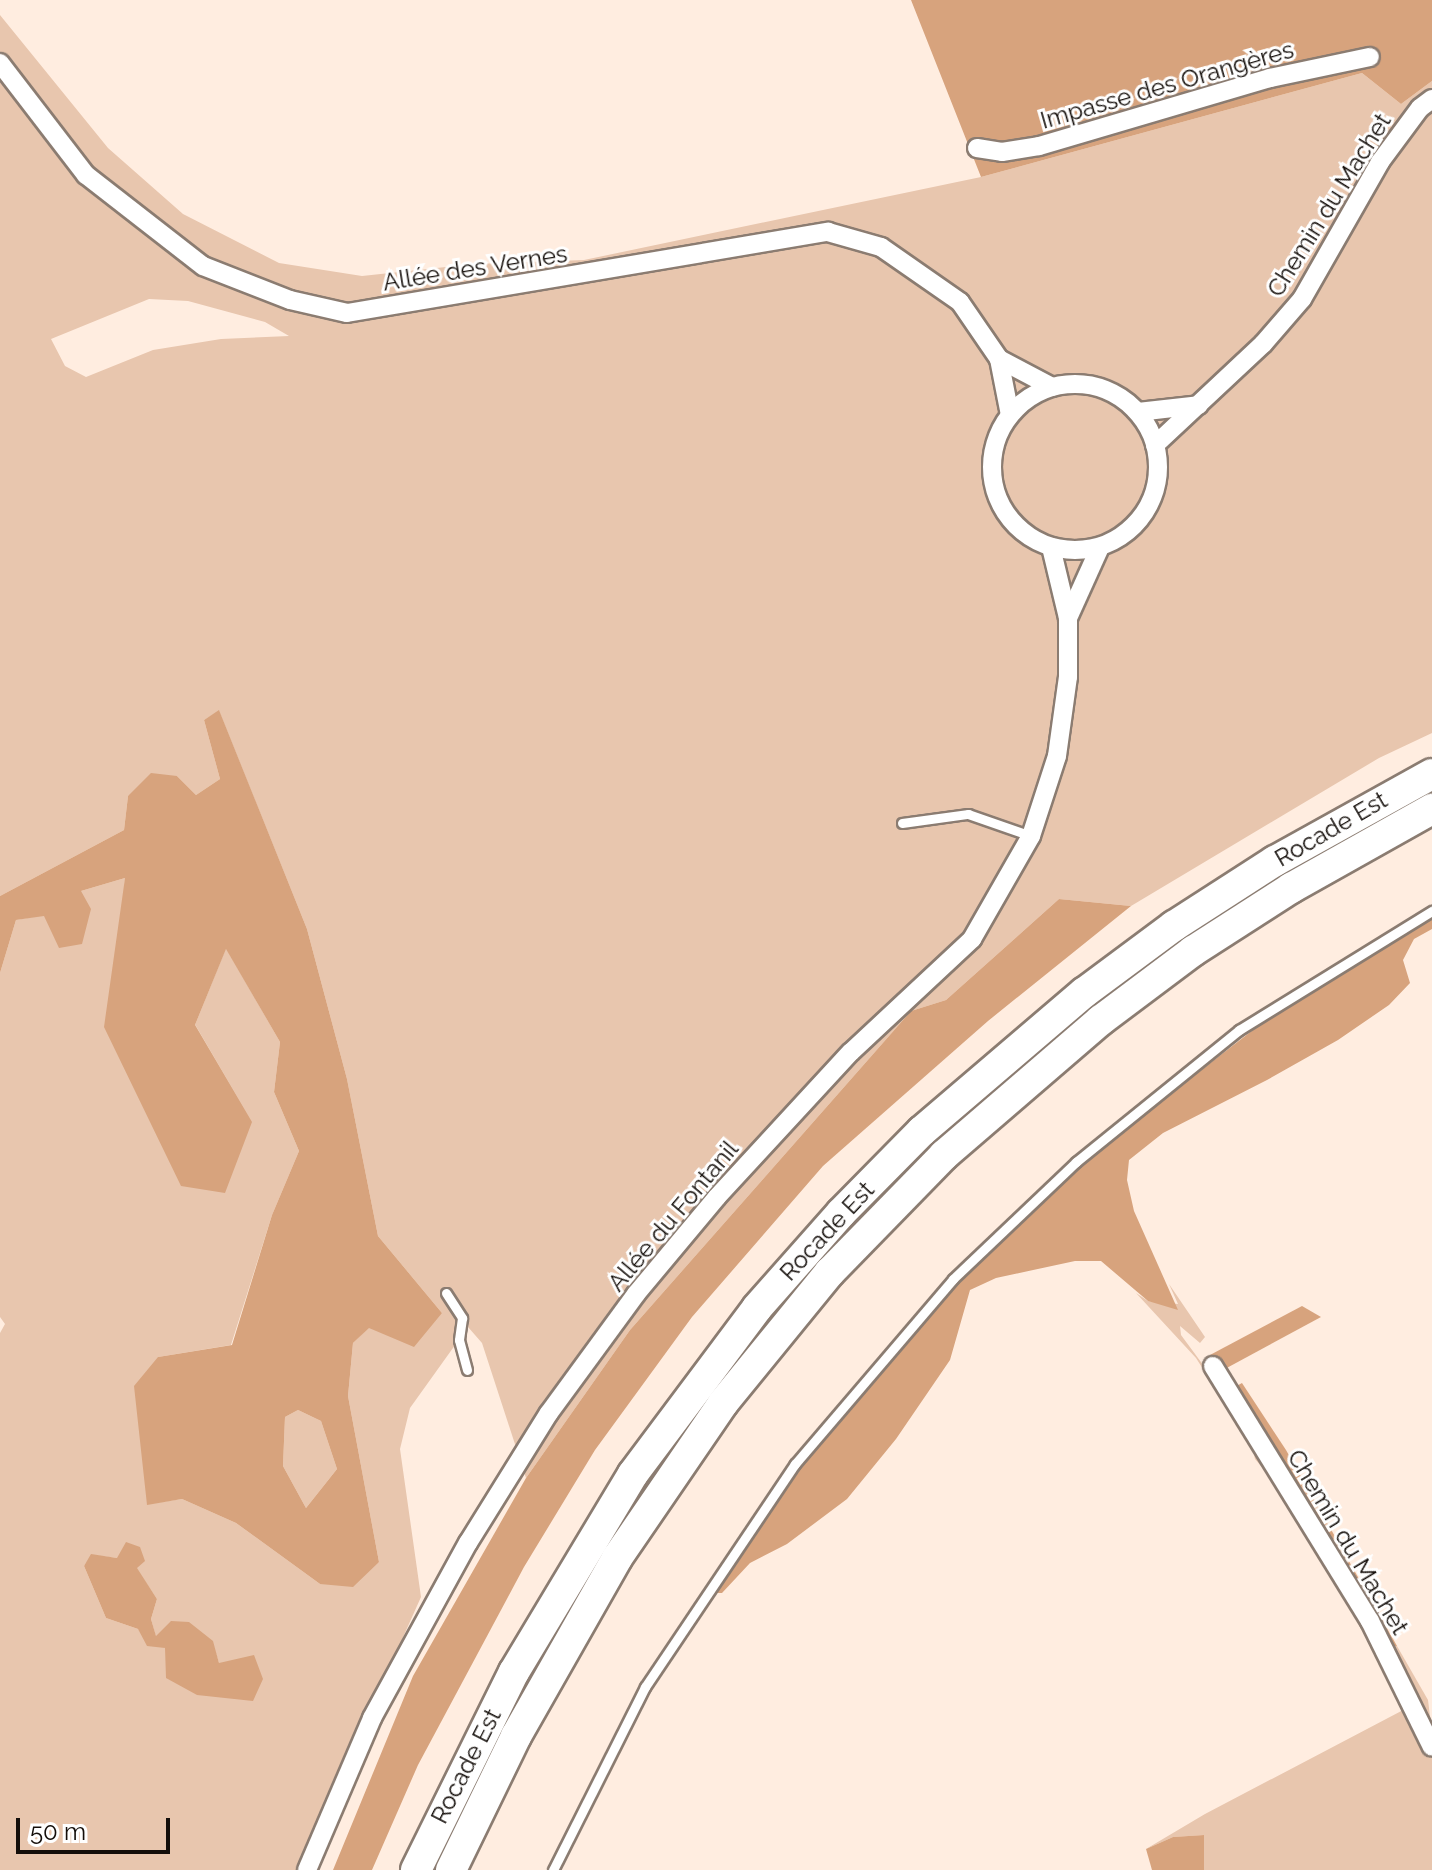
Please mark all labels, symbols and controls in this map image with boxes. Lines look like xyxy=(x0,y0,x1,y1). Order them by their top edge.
street label: Impasse des Orangères xyxy=(1037,35,1297,135)
street label: Chemin du Machet xyxy=(1261,108,1397,302)
street label: Allée des Vernes xyxy=(380,239,570,297)
street label: Rocade Est xyxy=(1270,785,1392,873)
street label: Allée du Fontanil xyxy=(602,1135,744,1297)
street label: Rocade Est xyxy=(774,1175,880,1287)
street label: Chemin du Machet xyxy=(1281,1444,1415,1640)
street label: Rocade Est xyxy=(425,1704,507,1828)
scale bar xyxy=(20,1802,174,1852)
text: 50 m xyxy=(30,1817,86,1846)

